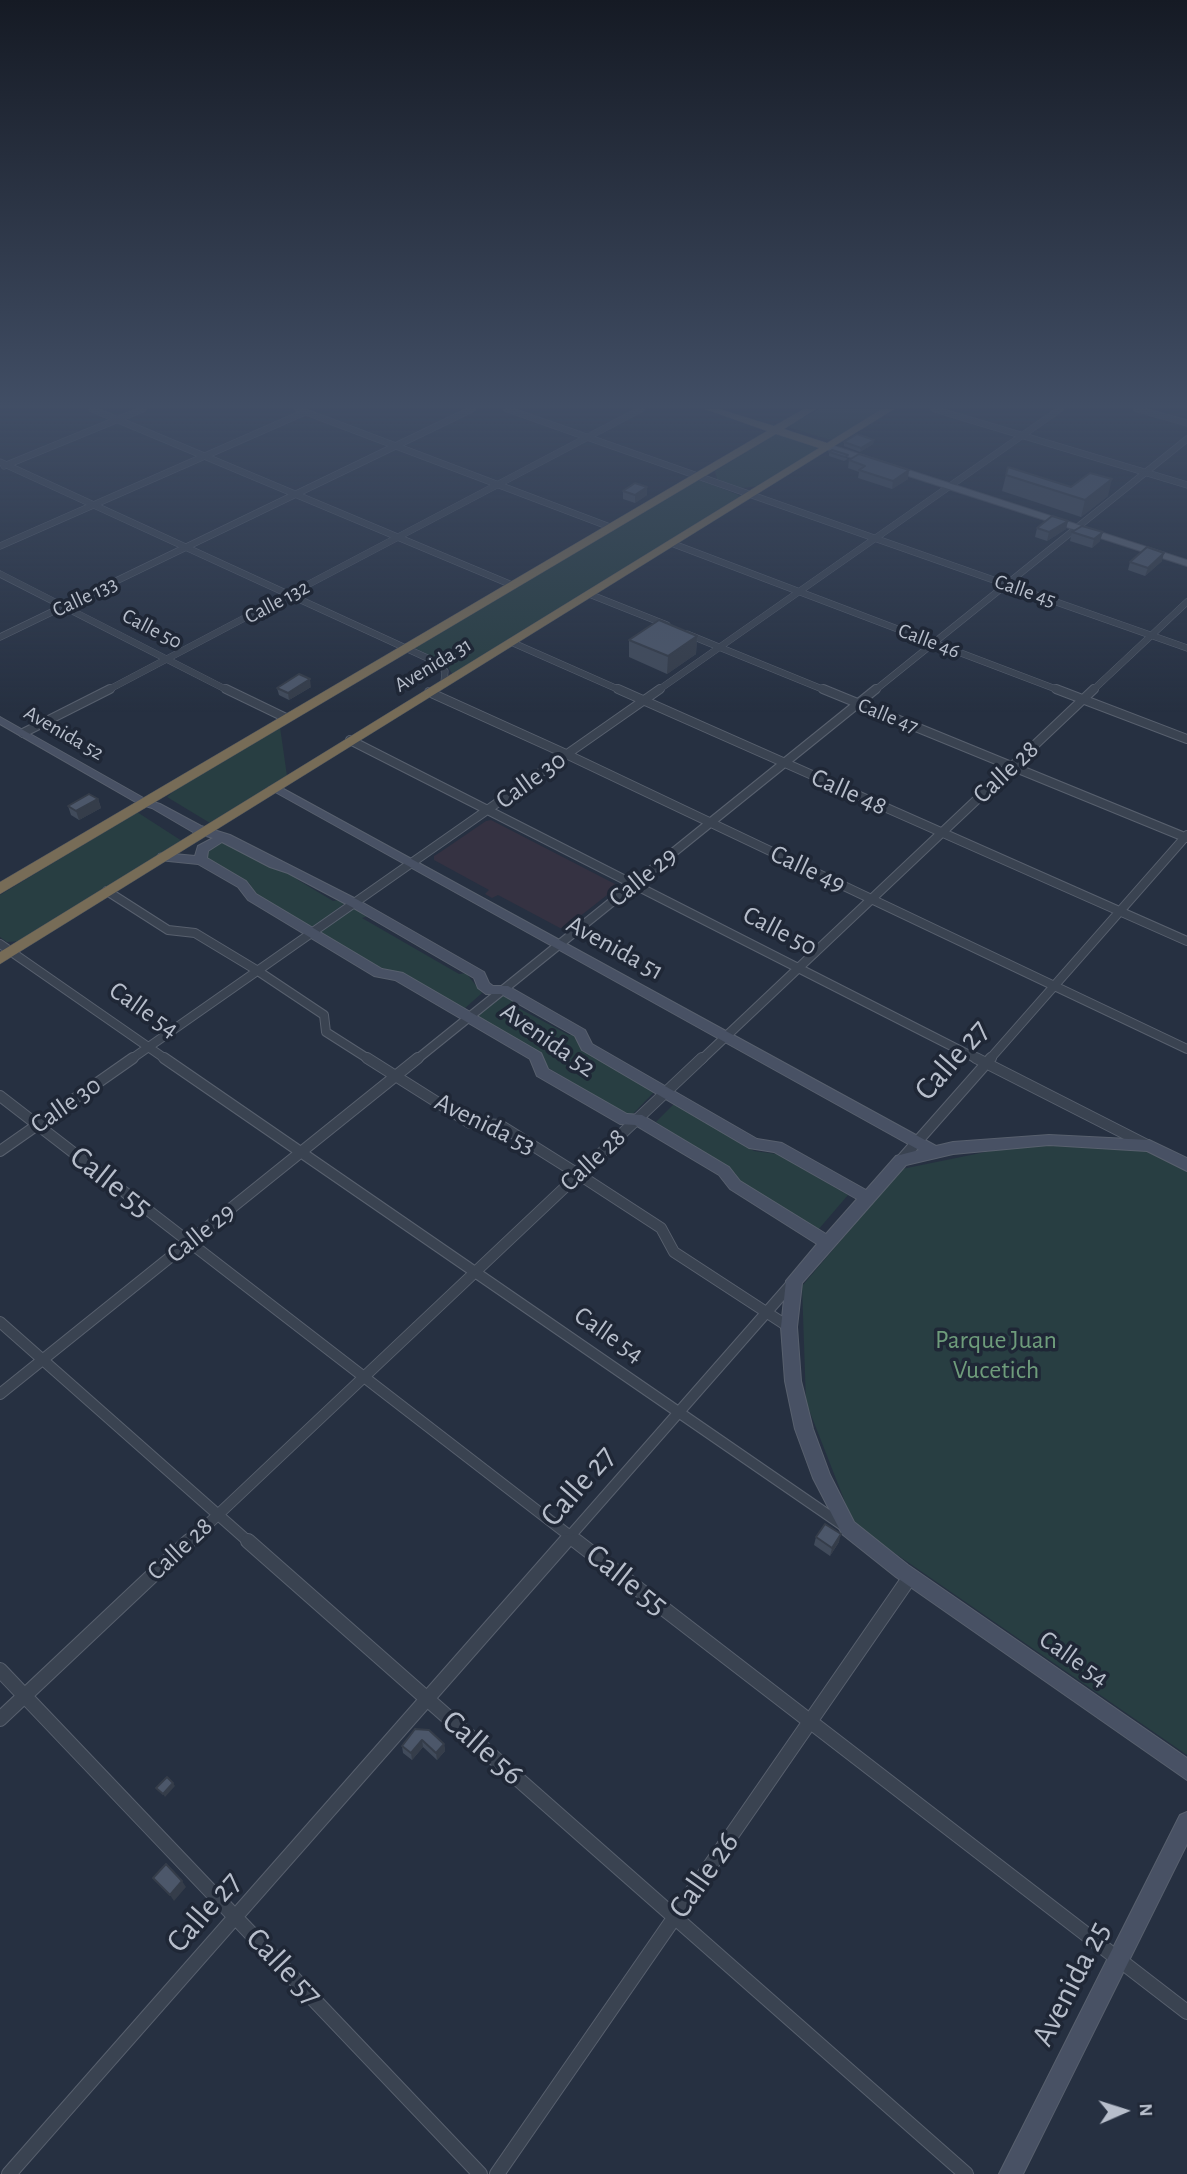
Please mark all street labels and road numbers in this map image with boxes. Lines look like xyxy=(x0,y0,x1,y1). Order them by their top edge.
street label: Calle 45 xyxy=(991,569,1059,613)
street label: Calle 133 xyxy=(49,571,121,623)
street label: Calle 132 xyxy=(240,575,314,629)
street label: Calle 50 xyxy=(118,603,186,655)
street label: Calle 46 xyxy=(895,618,963,664)
street label: Avenida 31 xyxy=(390,632,476,698)
street label: Calle 47 xyxy=(854,693,922,739)
street label: Avenida 52 xyxy=(19,700,109,766)
street label: Calle 28 xyxy=(967,734,1045,810)
street label: Calle 30 xyxy=(490,744,572,816)
street label: Calle 48 xyxy=(806,762,892,822)
street label: Calle 49 xyxy=(765,838,851,900)
street label: Calle 29 xyxy=(603,840,683,914)
street label: Calle 50 xyxy=(738,899,822,963)
street label: Avenida 51 xyxy=(561,909,669,987)
street label: Calle 54 xyxy=(103,975,185,1045)
street label: Avenida 52 xyxy=(494,996,602,1084)
street label: Calle 27 xyxy=(906,1011,998,1109)
street label: Calle 30 xyxy=(25,1070,107,1140)
street label: Avenida 53 xyxy=(430,1086,540,1162)
street label: Calle 28 xyxy=(554,1122,632,1198)
street label: Calle 55 xyxy=(62,1138,160,1226)
street label: Calle 29 xyxy=(161,1196,241,1270)
street label: Calle 54 xyxy=(568,1300,650,1370)
street label: Calle 27 xyxy=(532,1437,624,1535)
street label: Calle 28 xyxy=(141,1511,219,1587)
street label: Calle 55 xyxy=(578,1536,676,1624)
street label: Calle 54 xyxy=(1033,1624,1115,1694)
street label: Calle 56 xyxy=(434,1702,532,1794)
street label: Calle 26 xyxy=(660,1824,748,1926)
street label: Calle 27 xyxy=(158,1863,250,1961)
street label: Avenida 25 xyxy=(1023,1915,1119,2053)
street label: Calle 57 xyxy=(238,1920,330,2014)

